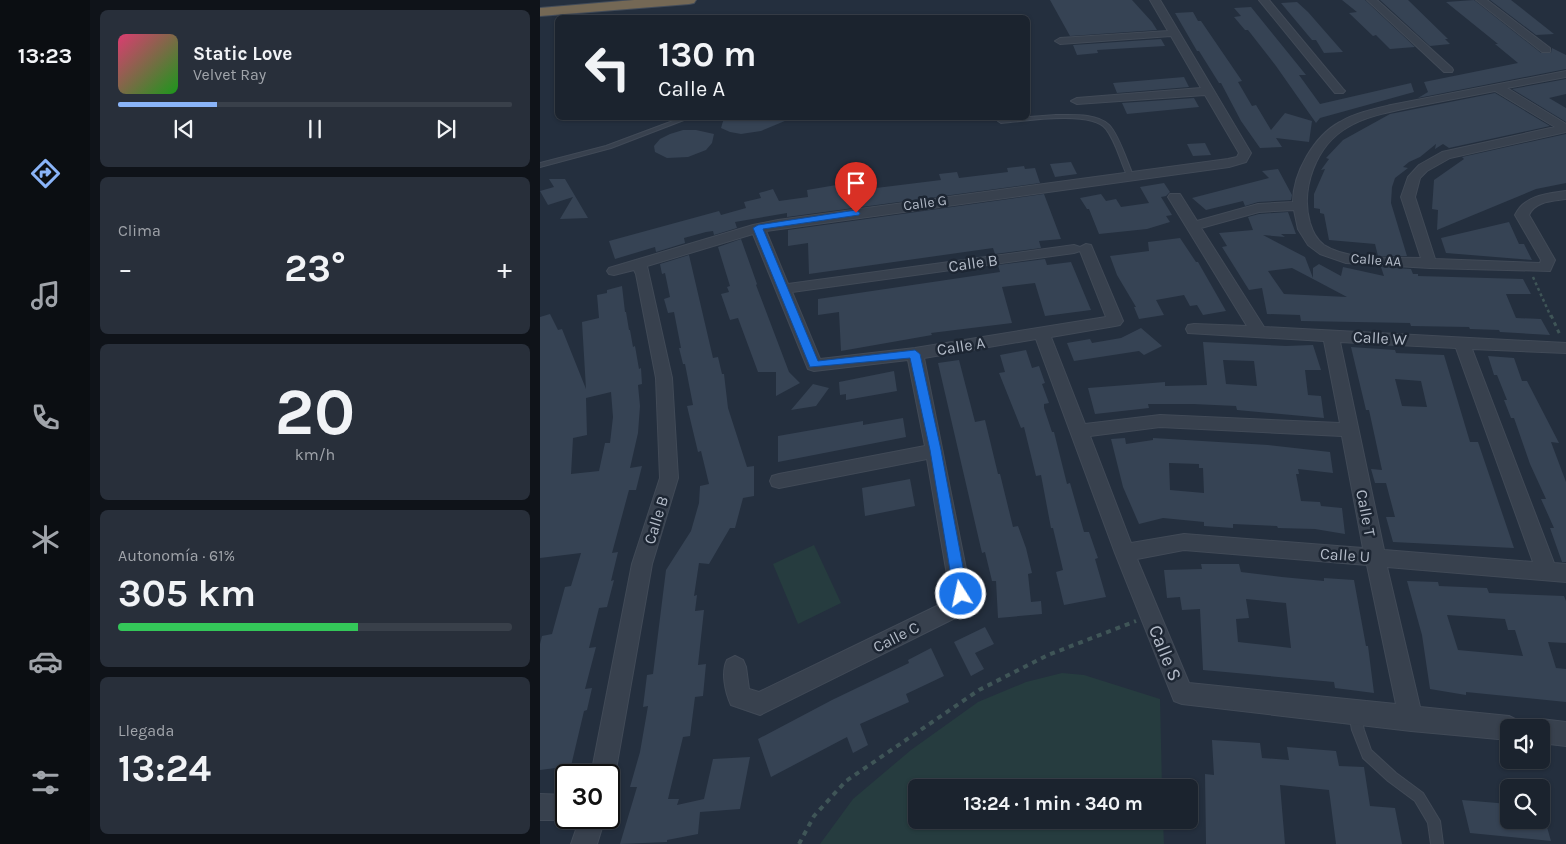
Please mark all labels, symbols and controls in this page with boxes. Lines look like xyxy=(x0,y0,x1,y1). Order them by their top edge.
text: 130 m xyxy=(658,34,756,75)
icon: left xyxy=(575,35,640,100)
text: 13:23 xyxy=(18,43,72,69)
text: Static Love xyxy=(193,43,292,65)
text: Velvet Ray xyxy=(193,65,266,84)
text: Calle A xyxy=(658,76,725,102)
icon: previous xyxy=(170,115,198,143)
icon: pause xyxy=(301,115,329,143)
icon: next xyxy=(432,115,460,143)
icon: directions xyxy=(28,156,63,191)
pin xyxy=(835,162,877,213)
icon: arrive xyxy=(842,169,870,197)
street label: Calle G xyxy=(902,192,948,214)
text: Clima xyxy=(118,221,161,240)
text: 23° xyxy=(284,246,346,291)
street label: Calle B xyxy=(947,250,999,276)
street label: Calle AA xyxy=(1350,250,1402,270)
text: − xyxy=(118,252,133,285)
text: + xyxy=(497,252,512,285)
icon: music xyxy=(28,278,63,313)
street label: Calle W xyxy=(1353,327,1408,349)
street label: Calle A xyxy=(935,333,987,359)
text: 20 xyxy=(275,374,355,450)
icon: phone xyxy=(28,400,63,435)
text: km/h xyxy=(295,445,335,464)
street label: Calle T xyxy=(1352,488,1380,538)
street label: Calle B xyxy=(640,494,672,546)
icon: climate xyxy=(28,522,63,557)
street label: Calle U xyxy=(1319,544,1371,566)
text: Autonomía · 61% xyxy=(118,546,235,565)
position arrow xyxy=(934,567,986,619)
text: 305 km xyxy=(118,571,256,616)
street label: Calle C xyxy=(870,617,922,657)
street label: Calle S xyxy=(1144,622,1186,684)
icon: car xyxy=(28,644,63,679)
map controls xyxy=(1500,719,1550,829)
button: sound xyxy=(1500,719,1550,769)
text: Llegada xyxy=(118,721,174,740)
text: 13:24 xyxy=(118,746,211,791)
speed limit sign: 30 xyxy=(555,764,620,829)
icon: filters xyxy=(28,765,63,800)
button: search xyxy=(1500,779,1550,829)
text: 13:24 · 1 min · 340 m xyxy=(963,793,1143,815)

